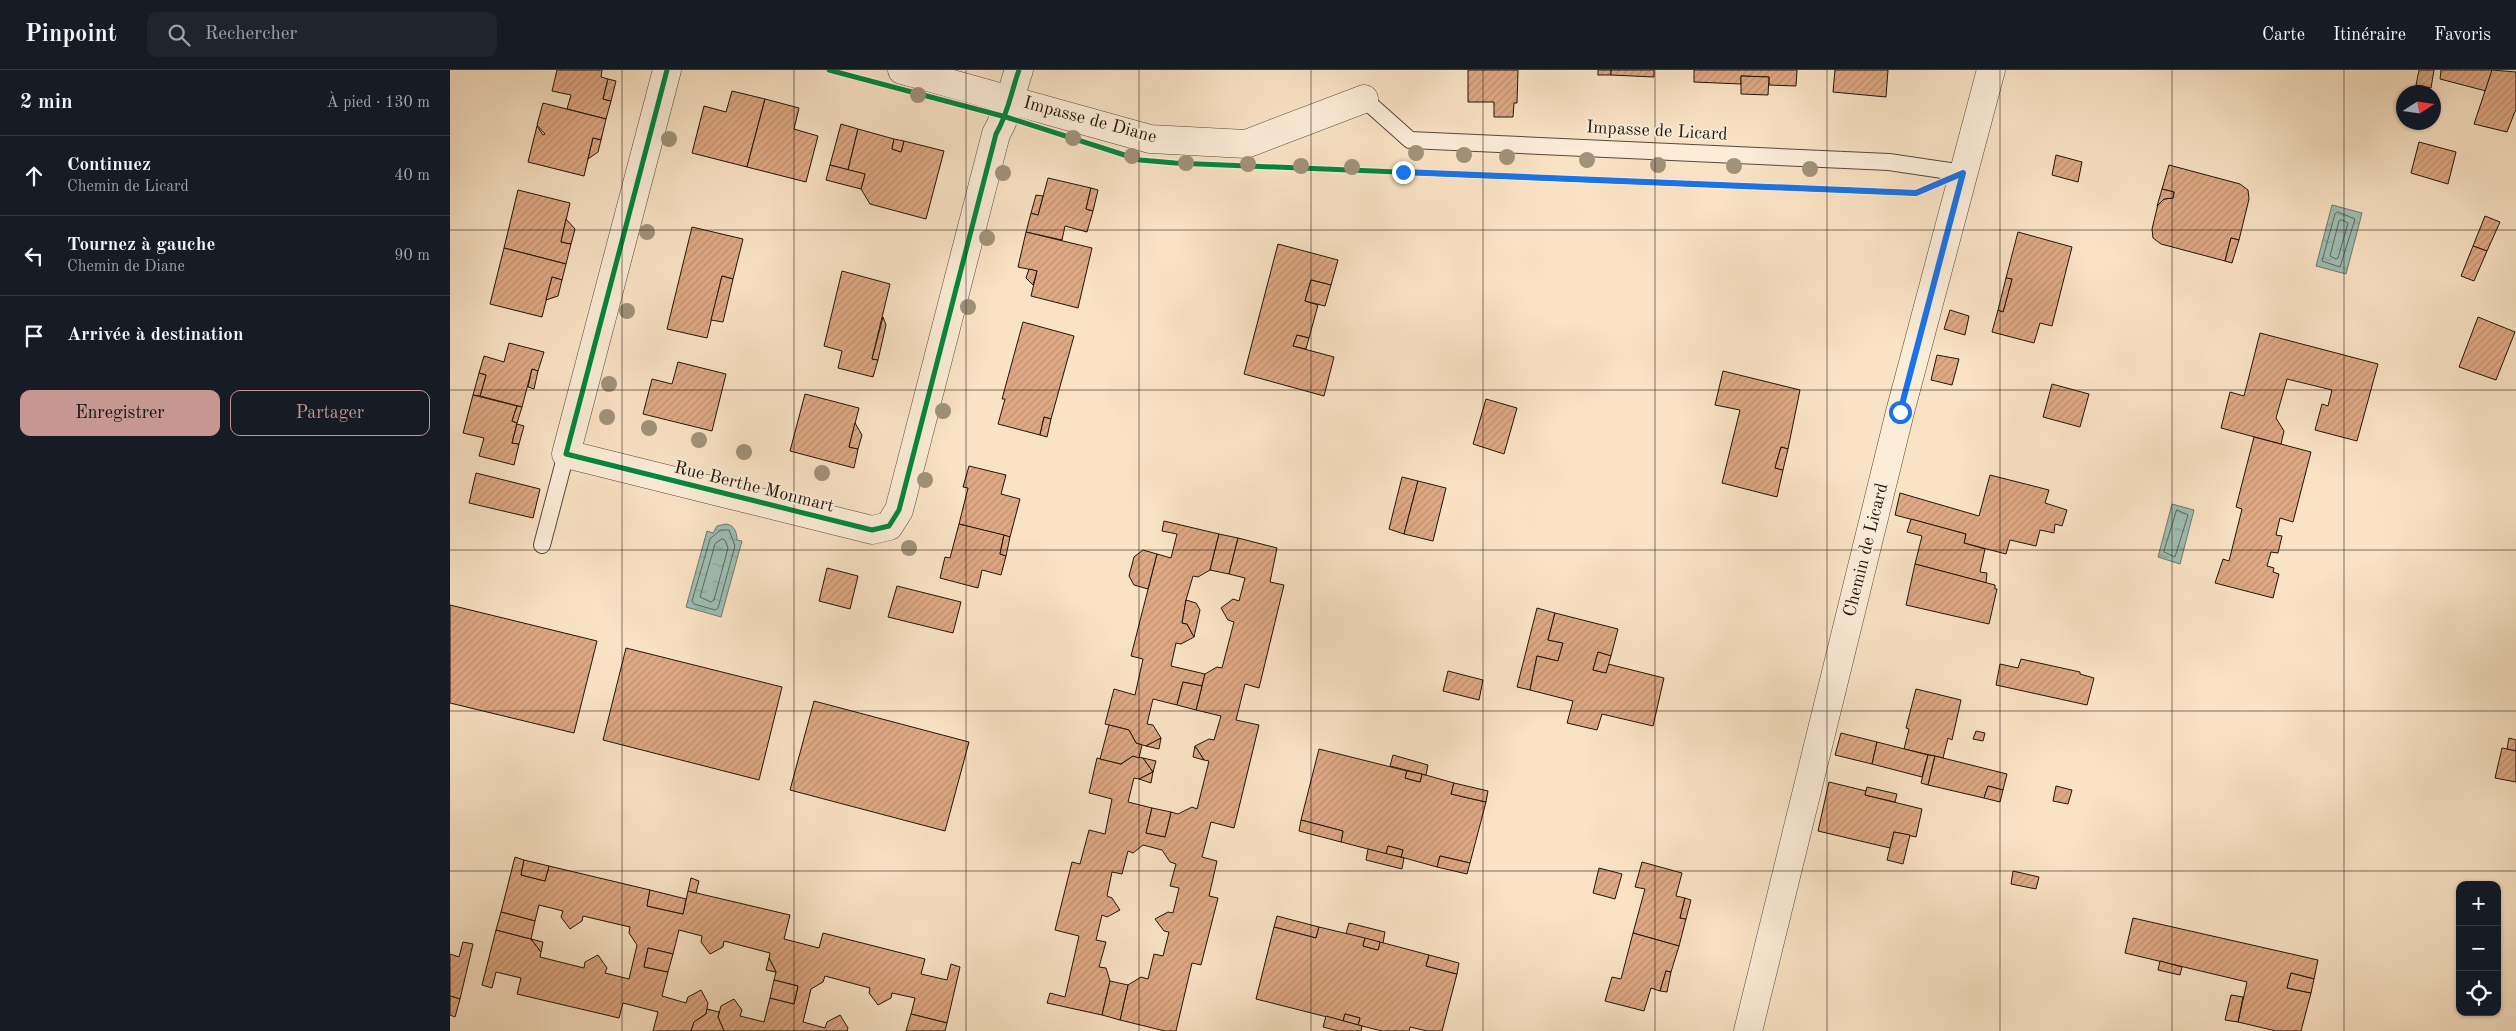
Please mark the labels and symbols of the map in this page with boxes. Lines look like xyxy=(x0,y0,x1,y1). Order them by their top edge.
north arrow xyxy=(2396,85,2441,130)
street label: Impasse de Diane xyxy=(1021,94,1159,146)
street label: Impasse de Licard xyxy=(1586,118,1728,144)
route end xyxy=(1392,161,1415,184)
route start xyxy=(1889,401,1912,424)
street label: Rue Berthe Monmart xyxy=(672,458,836,516)
street label: Chemin de Licard xyxy=(1841,481,1891,619)

